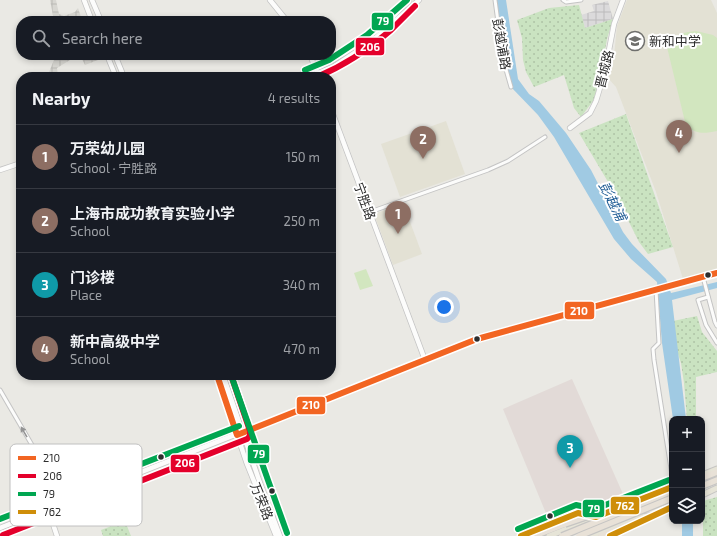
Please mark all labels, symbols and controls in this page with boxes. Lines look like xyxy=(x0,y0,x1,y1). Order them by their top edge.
line badge: 79 xyxy=(371,12,394,31)
text: 79 xyxy=(377,14,389,27)
search box xyxy=(16,16,336,60)
street label: 彭越浦路 xyxy=(490,17,514,71)
icon: search xyxy=(30,27,52,49)
text: Search here xyxy=(62,29,143,47)
school or university icon: 新和中学 xyxy=(624,30,646,52)
place label: 新和中学 xyxy=(649,33,701,49)
line badge: 206 xyxy=(355,37,385,56)
text: 206 xyxy=(360,40,380,53)
street label: 晋城路 xyxy=(592,48,616,90)
text: Nearby xyxy=(32,88,90,108)
text: 4 results xyxy=(268,90,320,106)
pin: 4 xyxy=(666,120,692,153)
pin: 2 xyxy=(410,126,436,159)
text: 万荣幼儿园 xyxy=(70,139,145,157)
text: 1 xyxy=(42,149,48,165)
text: 150 m xyxy=(286,149,320,165)
text: School · 宁胜路 xyxy=(70,160,157,176)
water label: 彭越浦 xyxy=(596,178,631,225)
street label: 宁胜路 xyxy=(351,180,379,222)
pin: 1 xyxy=(385,201,411,234)
text: 上海市成功教育实验小学 xyxy=(70,204,235,222)
text: 2 xyxy=(41,213,49,229)
text: 250 m xyxy=(284,213,320,229)
text: School xyxy=(70,223,110,239)
text: 门诊楼 xyxy=(70,268,115,286)
unlabelled marker xyxy=(703,270,713,280)
text: 3 xyxy=(41,277,49,293)
text: 340 m xyxy=(283,277,320,293)
text: Place xyxy=(70,287,102,303)
your location xyxy=(434,297,454,317)
line badge: 210 xyxy=(564,301,595,320)
text: 210 xyxy=(570,304,588,317)
text: 新中高级中学 xyxy=(70,332,160,350)
unlabelled marker xyxy=(472,334,482,344)
text: 4 xyxy=(41,341,49,357)
text: 470 m xyxy=(283,341,320,357)
text: School xyxy=(70,351,110,367)
line badge: 210 xyxy=(296,396,326,415)
text: 210 xyxy=(302,398,320,411)
map controls xyxy=(669,416,705,524)
button: + xyxy=(669,416,705,452)
one-way arrow xyxy=(21,426,28,438)
pin: 3 xyxy=(557,435,583,468)
legend xyxy=(10,444,142,526)
line badge: 79 xyxy=(247,444,270,464)
text: 79 xyxy=(253,447,265,460)
text: 210 xyxy=(43,451,60,464)
unlabelled marker xyxy=(156,452,166,462)
button: − xyxy=(669,452,705,488)
line badge: 206 xyxy=(170,454,200,473)
text: 206 xyxy=(175,456,195,469)
text: 206 xyxy=(43,469,62,482)
street label: 万荣路 xyxy=(247,480,277,522)
unlabelled marker xyxy=(267,486,277,496)
text: 79 xyxy=(43,487,55,500)
button: layers xyxy=(669,488,705,524)
line badge: 762 xyxy=(610,496,640,515)
line badge: 79 xyxy=(582,499,605,518)
text: 762 xyxy=(616,499,634,512)
text: 79 xyxy=(588,502,600,515)
text: 762 xyxy=(43,505,61,518)
unlabelled marker xyxy=(545,511,555,521)

